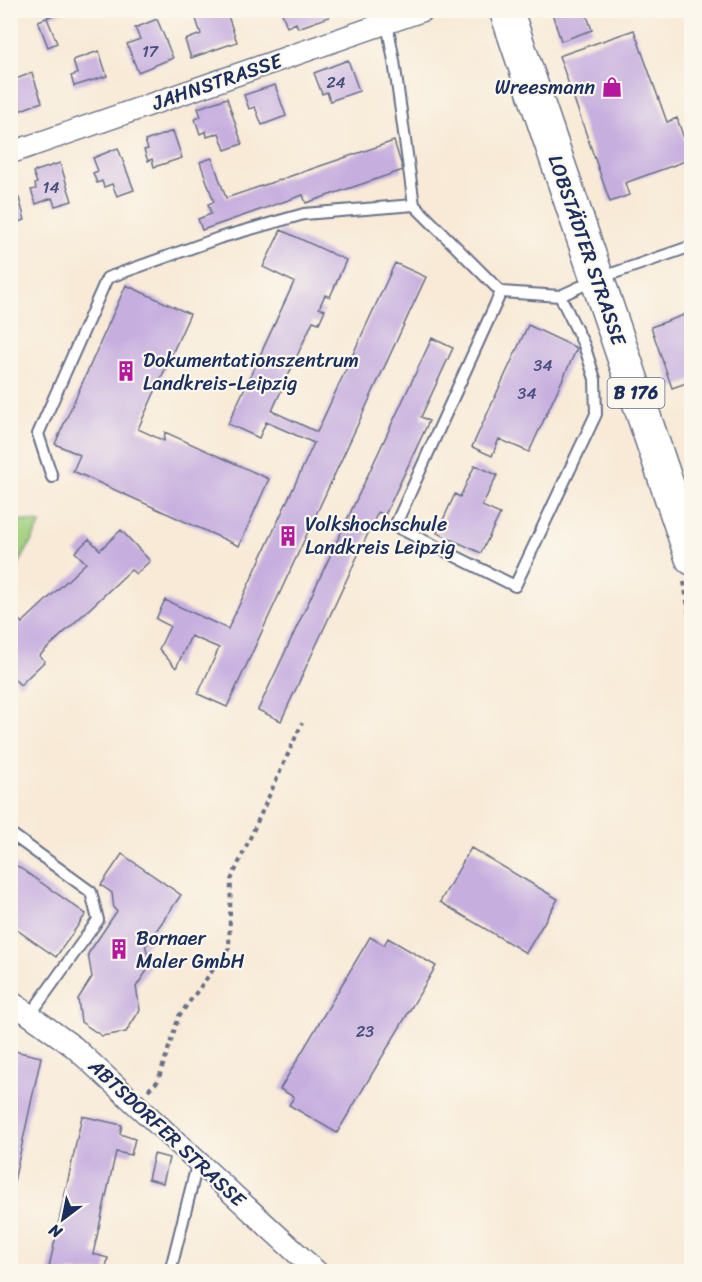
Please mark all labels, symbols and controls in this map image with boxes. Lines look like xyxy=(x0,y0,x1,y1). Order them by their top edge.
house number: 17 xyxy=(142,37,159,66)
street label: JAHNSTRASSE xyxy=(147,43,288,121)
house number: 24 xyxy=(326,68,346,97)
place label: Wreesmann xyxy=(495,70,595,105)
shop icon: Wreesmann xyxy=(600,75,624,99)
street label: LOBSTÄDTER STRASSE xyxy=(538,150,637,352)
house number: 14 xyxy=(43,173,59,202)
place label: Dokumentationszentrum Landkreis-Leipzig xyxy=(143,343,359,401)
house number: 34 xyxy=(534,351,552,380)
building icon: Dokumentationszentrum Landkreis-Leipzig xyxy=(114,359,138,383)
road number: B 176 xyxy=(608,378,664,408)
house number: 34 xyxy=(518,379,536,408)
place label: Volkshochschule Landkreis Leipzig xyxy=(305,507,455,565)
building icon: Volkshochschule Landkreis Leipzig xyxy=(276,524,300,548)
place label: Bornaer Maler GmbH xyxy=(136,921,245,979)
building icon: Bornaer Maler GmbH xyxy=(107,937,131,961)
house number: 23 xyxy=(356,1017,374,1046)
street label: ABTSDORFER STRASSE xyxy=(79,1049,255,1217)
north arrow xyxy=(33,1189,93,1249)
text: N xyxy=(42,1216,69,1247)

